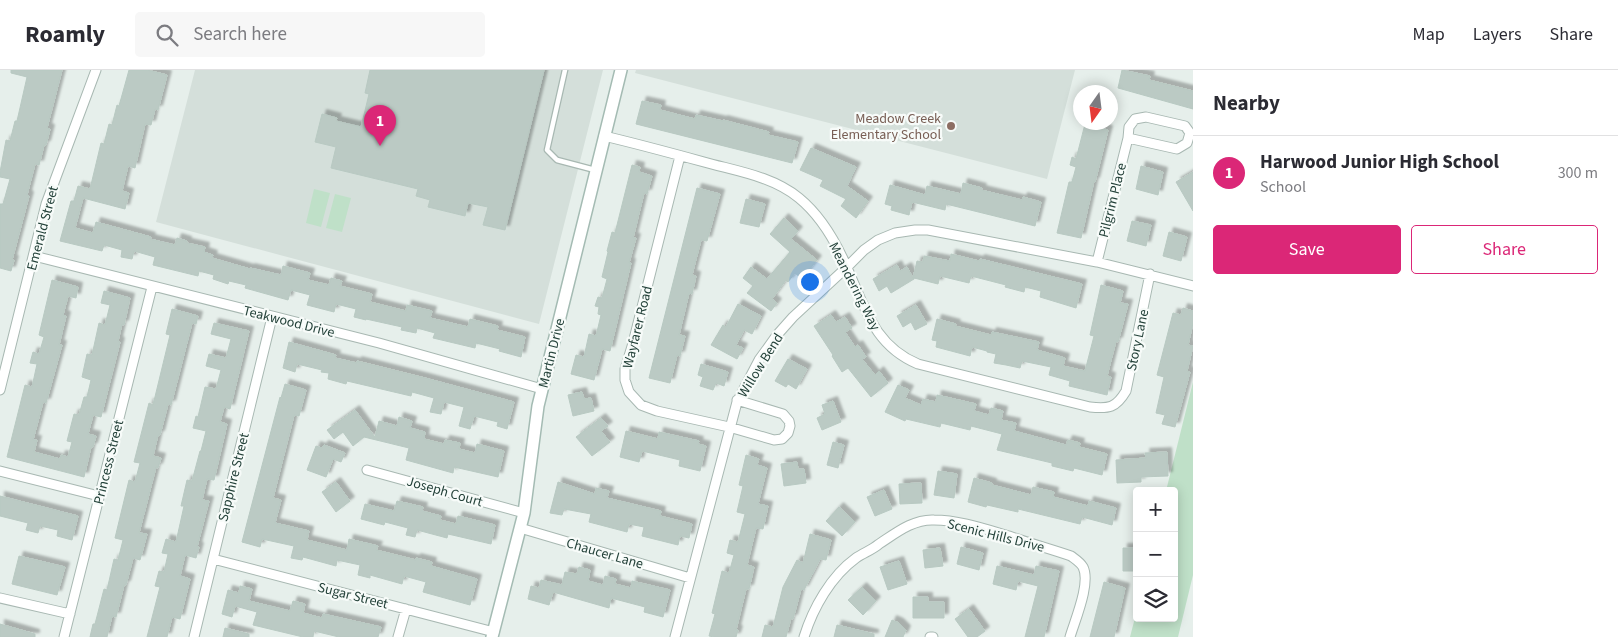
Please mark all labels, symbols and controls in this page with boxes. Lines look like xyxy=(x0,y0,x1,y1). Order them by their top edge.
search box xyxy=(135,12,485,57)
text: Roamly xyxy=(25,17,105,52)
icon: search xyxy=(153,21,181,49)
text: Search here xyxy=(193,21,287,48)
text: Map xyxy=(1413,22,1445,47)
text: Layers xyxy=(1473,22,1522,47)
text: Share xyxy=(1550,22,1593,47)
north arrow xyxy=(1073,85,1118,130)
text: Nearby xyxy=(1213,88,1280,118)
pin: 1 xyxy=(364,105,396,146)
place label: Meadow Creek Elementary School xyxy=(831,109,941,145)
marker: Meadow Creek Elementary School xyxy=(945,120,957,132)
text: Harwood Junior High School xyxy=(1260,149,1499,176)
street label: Pilgrim Place xyxy=(1094,161,1132,240)
text: 1 xyxy=(1225,162,1233,184)
text: 300 m xyxy=(1558,162,1598,184)
text: School xyxy=(1260,176,1306,198)
street label: Emerald Street xyxy=(22,184,64,273)
button: Save xyxy=(1213,225,1401,274)
button: Share xyxy=(1411,225,1598,274)
street label: Meandering Way xyxy=(823,239,885,334)
your location xyxy=(797,269,823,295)
street label: Wayfarer Road xyxy=(618,284,658,371)
street label: Teakwood Drive xyxy=(241,301,337,343)
street label: Story Lane xyxy=(1122,308,1154,373)
street label: Martin Drive xyxy=(534,316,570,390)
street label: Willow Bend xyxy=(733,329,789,402)
street label: Princess Street xyxy=(89,418,129,507)
street label: Sapphire Street xyxy=(213,431,255,524)
street label: Joseph Court xyxy=(404,472,485,512)
map controls xyxy=(1133,487,1178,622)
button: + xyxy=(1133,487,1178,532)
street label: Scenic Hills Drive xyxy=(945,514,1047,558)
button: − xyxy=(1133,532,1178,577)
street label: Chaucer Lane xyxy=(564,533,646,575)
button: layers xyxy=(1133,577,1178,622)
street label: Sugar Street xyxy=(316,578,390,614)

